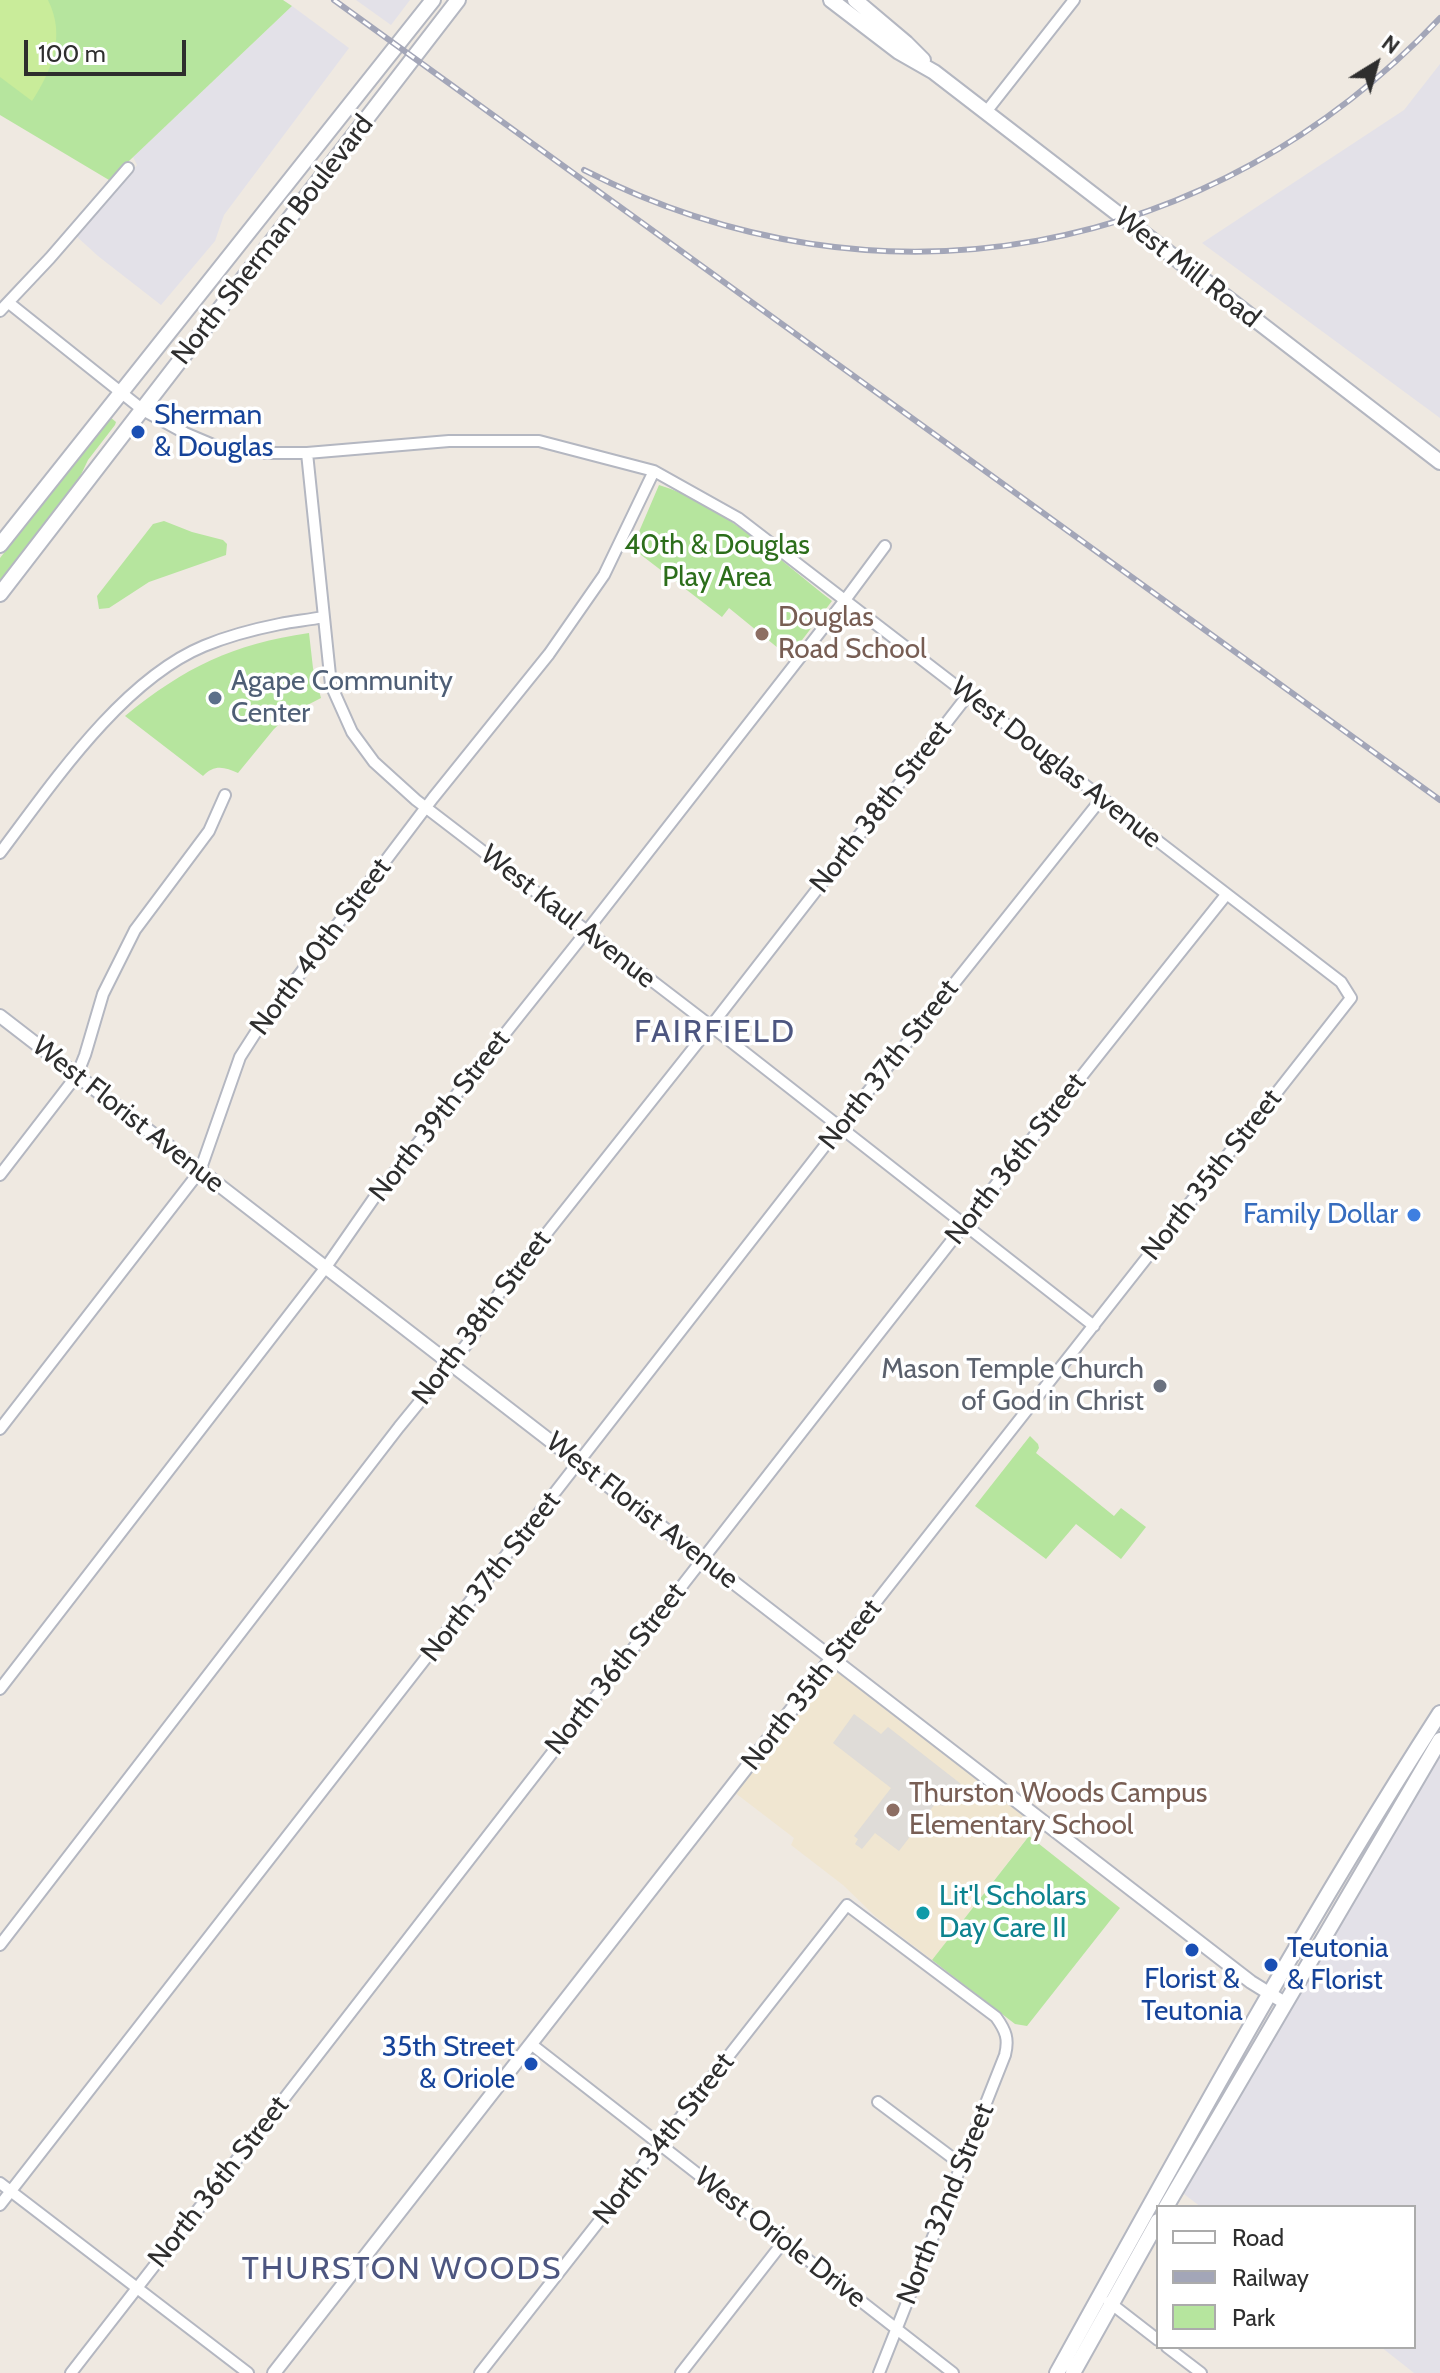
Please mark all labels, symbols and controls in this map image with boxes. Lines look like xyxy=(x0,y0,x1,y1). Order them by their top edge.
scale bar xyxy=(28,24,190,74)
north arrow xyxy=(1336,24,1416,104)
text: N xyxy=(1376,29,1405,60)
text: 100 m xyxy=(38,39,106,68)
street label: North Sherman Boulevard xyxy=(165,108,381,372)
street label: West Mill Road xyxy=(1107,201,1267,335)
place label: Sherman & Douglas xyxy=(154,399,273,465)
marker: Sherman & Douglas xyxy=(129,423,147,441)
park label: 40th & Douglas Play Area xyxy=(624,529,810,595)
place label: Douglas Road School xyxy=(778,601,927,667)
marker: Douglas Road School xyxy=(753,625,771,643)
place label: Agape Community Center xyxy=(231,665,453,731)
street label: West Douglas Avenue xyxy=(944,670,1168,856)
marker: Agape Community Center xyxy=(206,689,224,707)
street label: North 38th Street xyxy=(803,714,959,900)
street label: West Kaul Avenue xyxy=(474,838,662,996)
street label: North 40th Street xyxy=(243,852,399,1042)
street label: North 37th Street xyxy=(812,973,966,1157)
district label: FAIRFIELD xyxy=(634,1014,796,1052)
street label: North 39th Street xyxy=(363,1024,517,1208)
street label: West Florist Avenue xyxy=(25,1030,231,1200)
street label: North 36th Street xyxy=(939,1067,1093,1251)
street label: North 35th Street xyxy=(1135,1083,1289,1267)
place label: Family Dollar xyxy=(1243,1198,1398,1232)
marker: Family Dollar xyxy=(1405,1206,1423,1224)
street label: North 38th Street xyxy=(406,1224,558,1412)
place label: Mason Temple Church of God in Christ xyxy=(881,1353,1144,1419)
marker: Mason Temple Church of God in Christ xyxy=(1151,1377,1169,1395)
street label: West Florist Avenue xyxy=(539,1426,745,1596)
street label: North 37th Street xyxy=(414,1485,568,1669)
street label: North 36th Street xyxy=(539,1577,693,1761)
street label: North 35th Street xyxy=(735,1593,889,1777)
place label: Thurston Woods Campus Elementary School xyxy=(909,1777,1207,1843)
marker: Thurston Woods Campus Elementary School xyxy=(884,1801,902,1819)
place label: Lit'l Scholars Day Care II xyxy=(939,1880,1086,1946)
marker: Lit'l Scholars Day Care II xyxy=(914,1904,932,1922)
place label: Teutonia & Florist xyxy=(1287,1932,1388,1998)
marker: Florist & Teutonia xyxy=(1183,1941,1201,1959)
marker: Teutonia & Florist xyxy=(1262,1956,1280,1974)
place label: Florist & Teutonia xyxy=(1141,1963,1243,2029)
place label: 35th Street & Oriole xyxy=(382,2031,515,2097)
street label: North 34th Street xyxy=(587,2046,741,2232)
marker: 35th Street & Oriole xyxy=(522,2055,540,2073)
street label: North 36th Street xyxy=(142,2090,296,2274)
street label: North 32nd Street xyxy=(890,2099,1002,2309)
street label: West Oriole Drive xyxy=(688,2161,872,2315)
legend xyxy=(1156,2205,1416,2349)
text: Road xyxy=(1232,2223,1284,2252)
district label: THURSTON WOODS xyxy=(242,2251,562,2289)
text: Railway xyxy=(1232,2263,1309,2292)
text: Park xyxy=(1232,2303,1275,2332)

